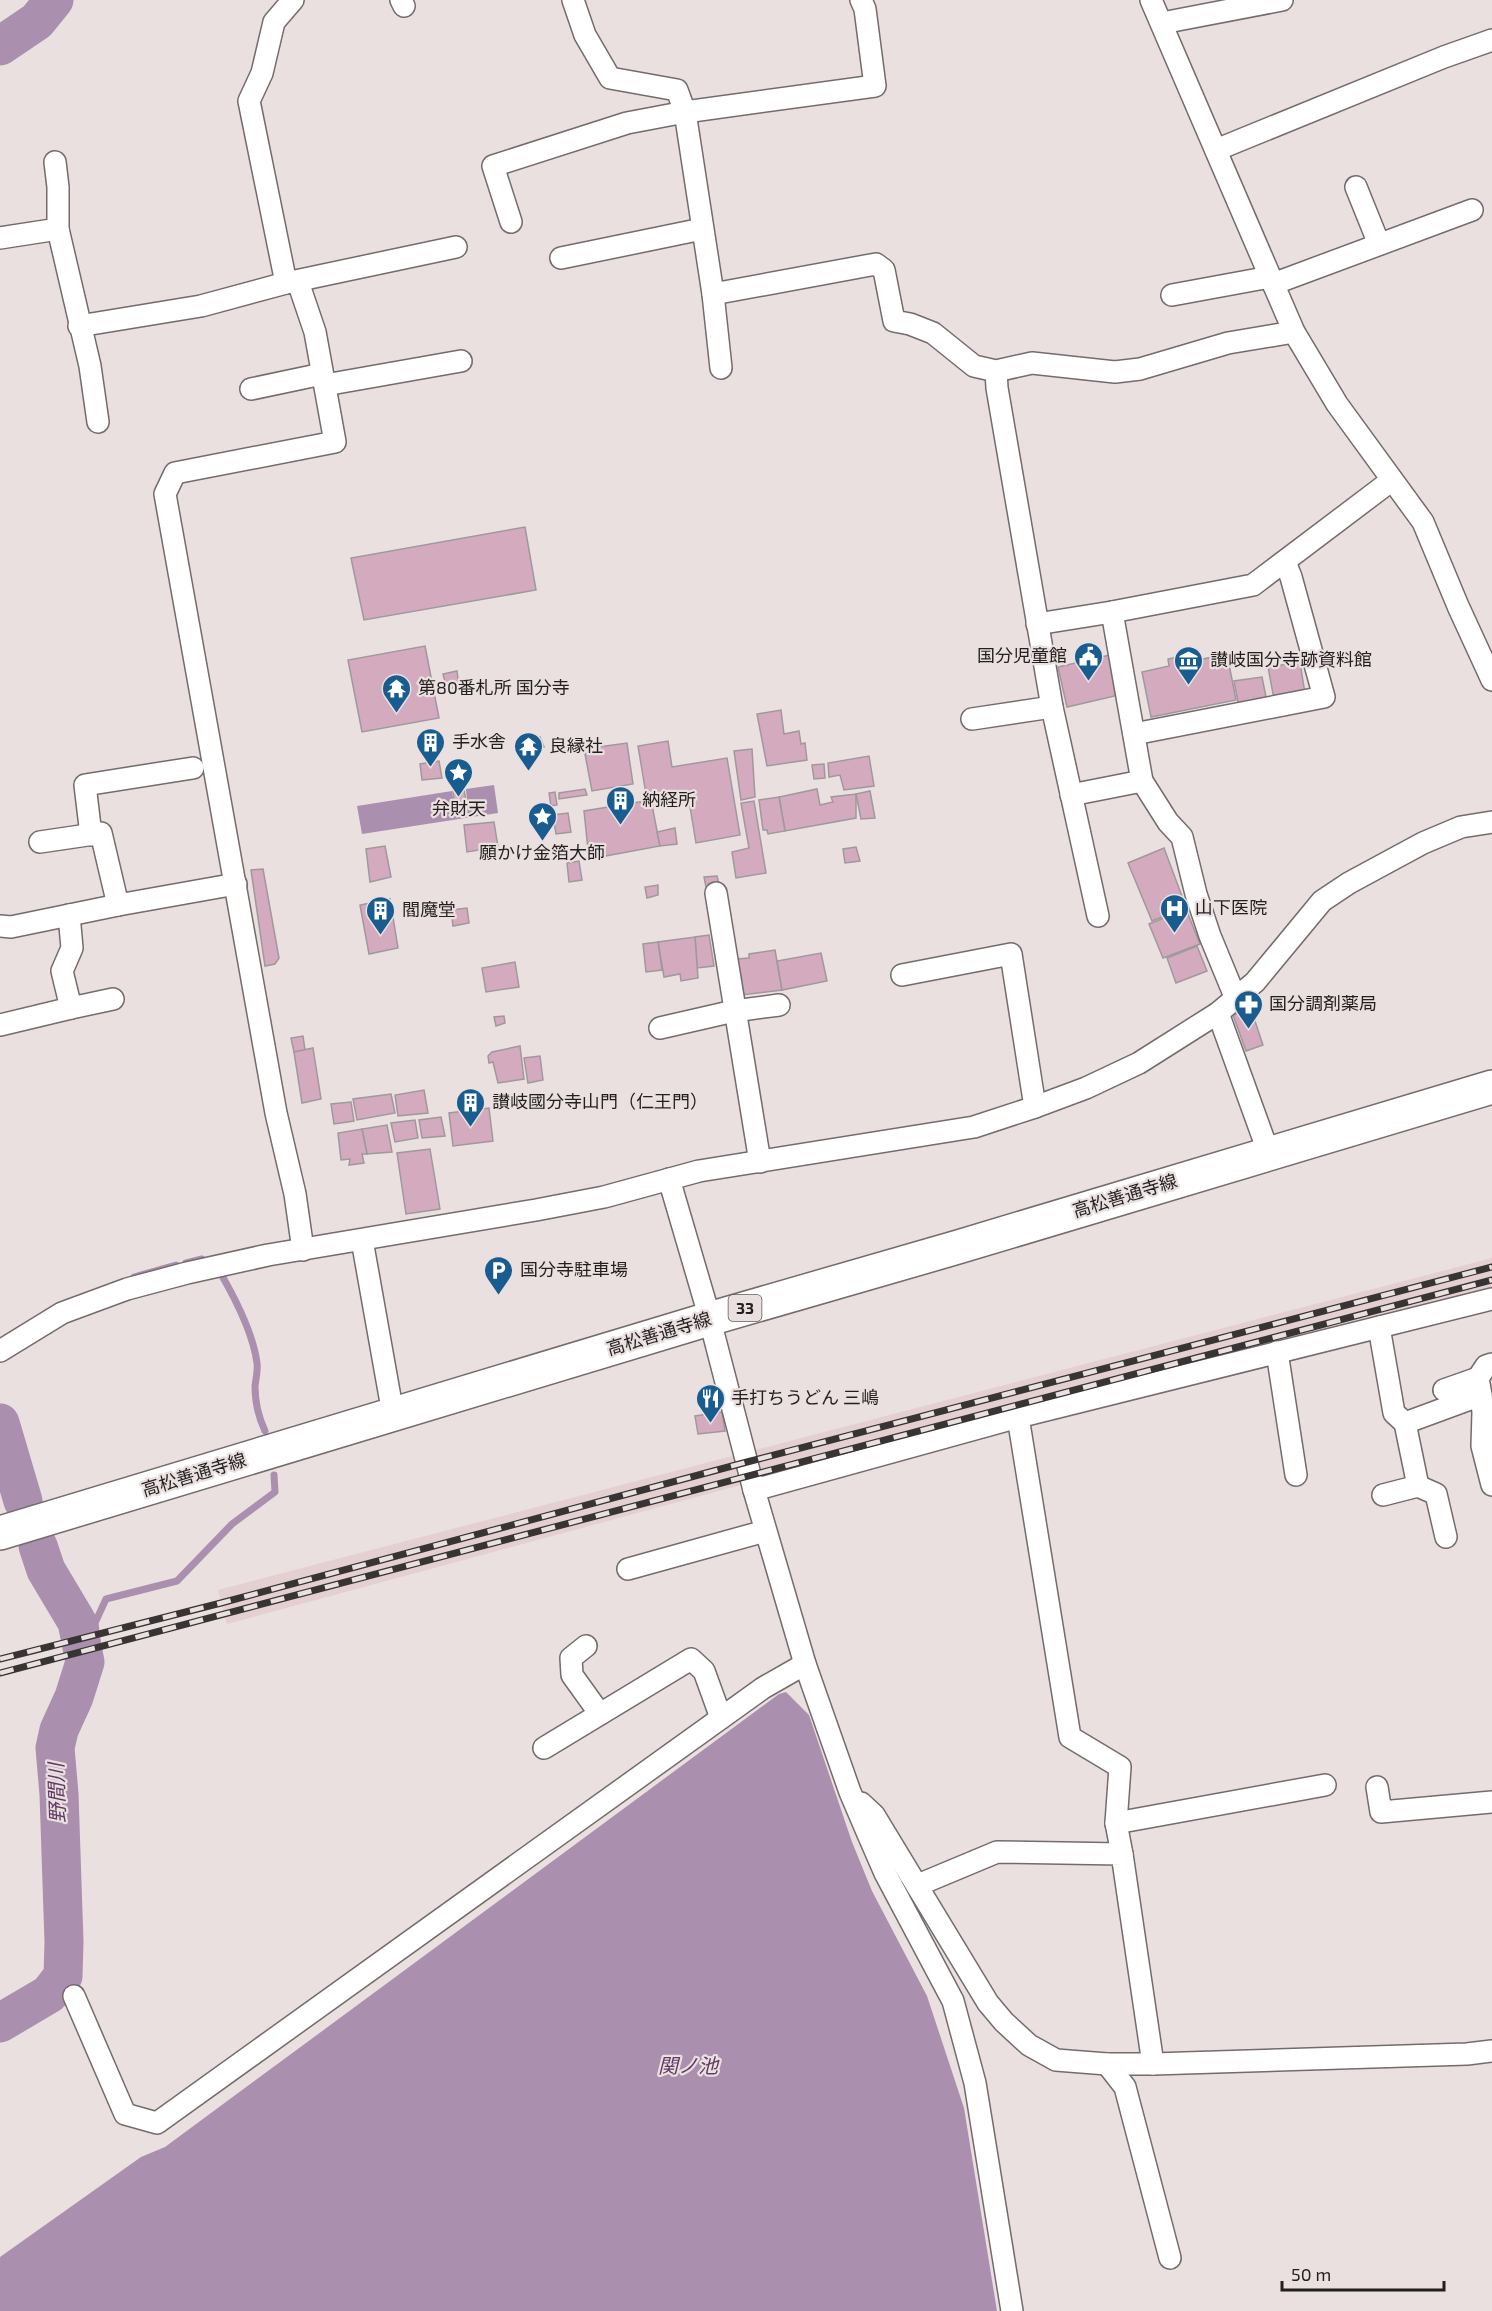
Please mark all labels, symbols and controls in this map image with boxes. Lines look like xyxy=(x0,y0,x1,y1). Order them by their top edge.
public building icon: 国分児童館 xyxy=(1072,640,1104,682)
place label: 国分児童館 xyxy=(977,644,1067,666)
museum icon: 讃岐国分寺跡資料館 xyxy=(1173,644,1205,686)
place label: 讃岐国分寺跡資料館 xyxy=(1210,648,1372,670)
temple icon: 第80番札所 国分寺 xyxy=(381,672,413,714)
place label: 第80番札所 国分寺 xyxy=(418,676,570,698)
building icon: 手水舎 xyxy=(415,726,447,768)
place label: 手水舎 xyxy=(452,730,506,752)
temple icon: 良縁社 xyxy=(512,730,544,772)
place label: 良縁社 xyxy=(549,734,603,756)
place icon: 弁財天 xyxy=(443,756,475,798)
building icon: 納経所 xyxy=(605,784,637,826)
place label: 納経所 xyxy=(642,788,696,810)
place label: 弁財天 xyxy=(432,797,486,819)
place icon: 願かけ金箔大師 xyxy=(526,800,558,842)
place label: 願かけ金箔大師 xyxy=(479,841,605,863)
hospital icon: 山下医院 xyxy=(1158,892,1190,934)
building icon: 閻魔堂 xyxy=(365,894,397,936)
place label: 山下医院 xyxy=(1195,896,1267,918)
place label: 閻魔堂 xyxy=(402,898,456,920)
pharmacy icon: 国分調剤薬局 xyxy=(1232,988,1264,1030)
place label: 国分調剤薬局 xyxy=(1269,992,1377,1014)
building icon: 讃岐國分寺山門（仁王門） xyxy=(455,1086,487,1128)
place label: 讃岐國分寺山門（仁王門） xyxy=(492,1090,708,1112)
street label: 高松善通寺線 xyxy=(1070,1169,1180,1221)
parking icon: 国分寺駐車場 xyxy=(483,1254,515,1296)
place label: 国分寺駐車場 xyxy=(520,1258,628,1280)
road number: 33 xyxy=(728,1295,762,1321)
street label: 高松善通寺線 xyxy=(604,1307,714,1359)
restaurant icon: 手打ちうどん 三嶋 xyxy=(694,1382,726,1424)
place label: 手打ちうどん 三嶋 xyxy=(731,1386,879,1408)
street label: 高松善通寺線 xyxy=(139,1448,249,1500)
water label: 野間川 xyxy=(43,1761,69,1823)
water label: 関ノ池 xyxy=(658,2053,720,2077)
scale bar xyxy=(1282,2254,1444,2292)
text: 50 m xyxy=(1291,2263,1331,2285)

